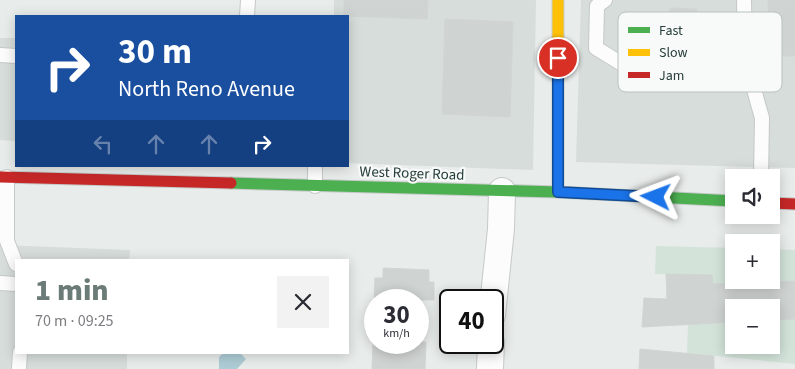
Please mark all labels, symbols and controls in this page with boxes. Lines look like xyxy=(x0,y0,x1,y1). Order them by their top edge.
legend xyxy=(618,12,782,92)
text: Fast xyxy=(659,21,683,41)
text: 30 m xyxy=(118,27,192,77)
icon: right xyxy=(35,35,100,100)
pin xyxy=(537,37,579,79)
text: Slow xyxy=(659,43,688,63)
icon: arrive xyxy=(544,44,572,72)
text: Jam xyxy=(659,66,684,86)
text: North Reno Avenue xyxy=(118,73,295,105)
icon: left xyxy=(89,130,117,158)
icon: ahead xyxy=(142,130,170,158)
icon: ahead xyxy=(195,130,223,158)
icon: right xyxy=(248,130,276,158)
street label: West Roger Road xyxy=(359,161,465,186)
map controls xyxy=(725,169,780,354)
button: sound xyxy=(725,169,780,224)
position arrow xyxy=(629,170,681,222)
button: + xyxy=(725,234,780,289)
text: 1 min xyxy=(35,269,109,312)
button: close xyxy=(277,276,329,328)
speed limit sign: 40 xyxy=(439,289,504,354)
text: 30 xyxy=(383,297,410,333)
button: − xyxy=(725,299,780,354)
text: 70 m · 09:25 xyxy=(35,310,114,332)
text: km/h xyxy=(383,325,410,342)

